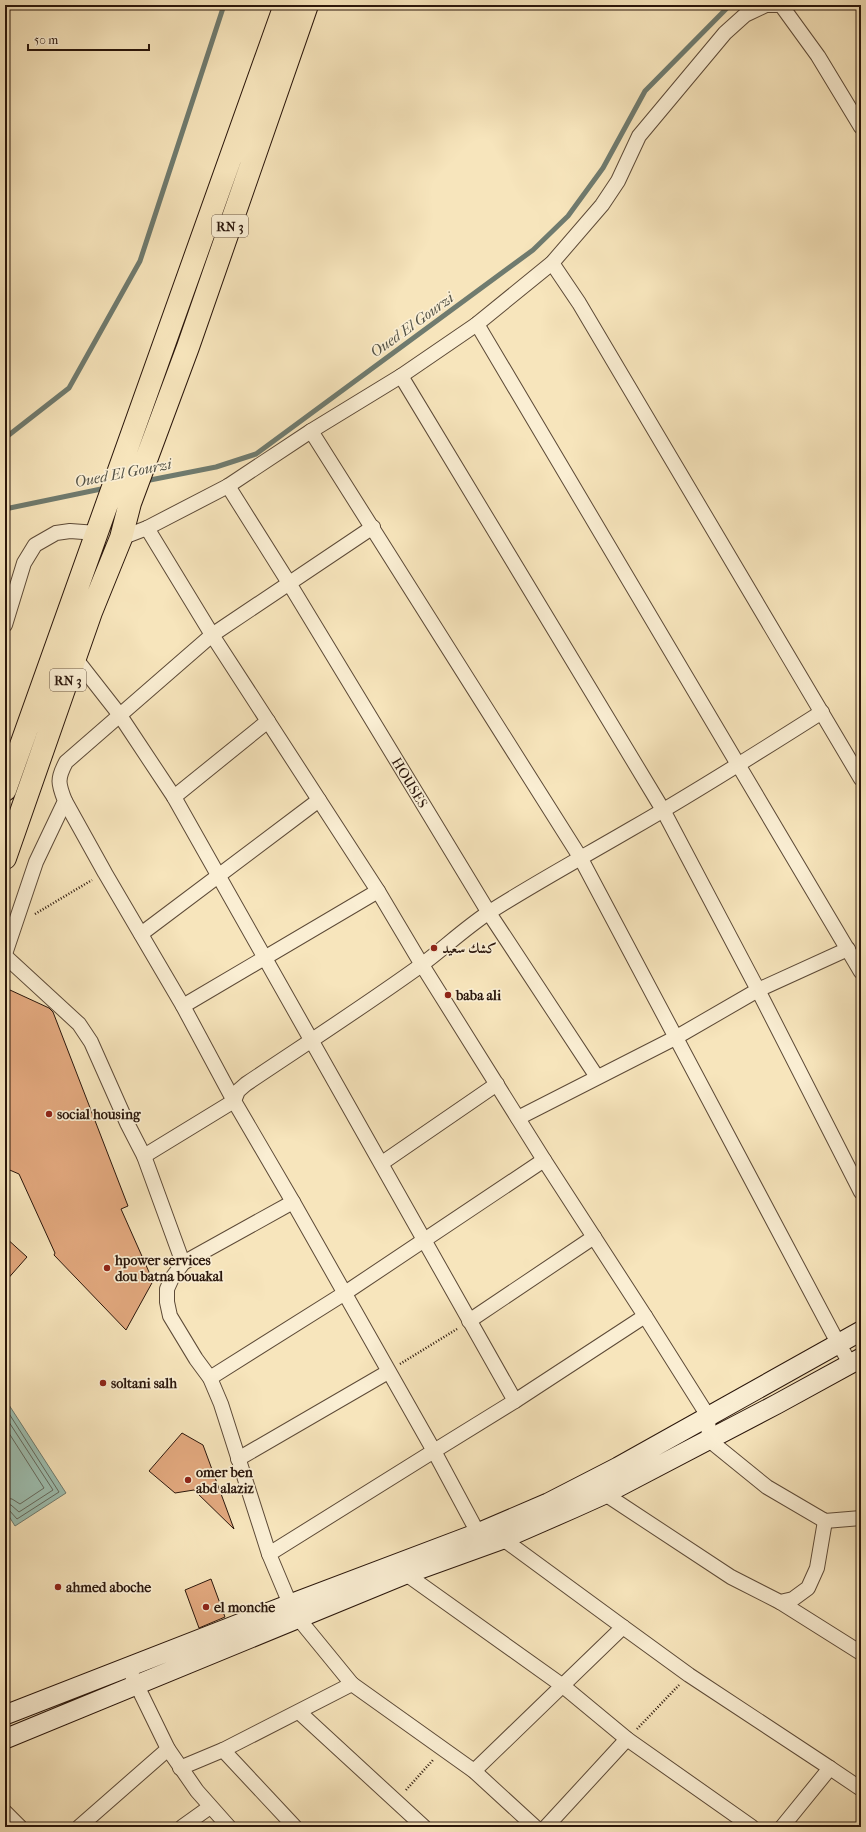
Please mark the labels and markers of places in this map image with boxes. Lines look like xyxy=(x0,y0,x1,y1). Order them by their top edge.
place label: كشك سعيد xyxy=(442,940,497,957)
marker: كشك سعيد xyxy=(429,943,439,953)
place label: baba ali xyxy=(455,987,502,1004)
marker: baba ali xyxy=(443,990,453,1000)
place label: social housing xyxy=(57,1106,141,1123)
marker: social housing xyxy=(44,1109,54,1119)
place label: hpower services dou batna bouakal xyxy=(114,1252,223,1285)
marker: hpower services dou batna bouakal xyxy=(102,1263,112,1273)
place label: soltani salh xyxy=(111,1375,178,1392)
marker: soltani salh xyxy=(98,1378,108,1388)
place label: omer ben abd alaziz xyxy=(196,1464,255,1497)
marker: omer ben abd alaziz xyxy=(183,1475,193,1485)
place label: ahmed aboche xyxy=(66,1579,151,1596)
marker: ahmed aboche xyxy=(53,1582,63,1592)
place label: el monche xyxy=(214,1599,275,1616)
marker: el monche xyxy=(201,1602,211,1612)

